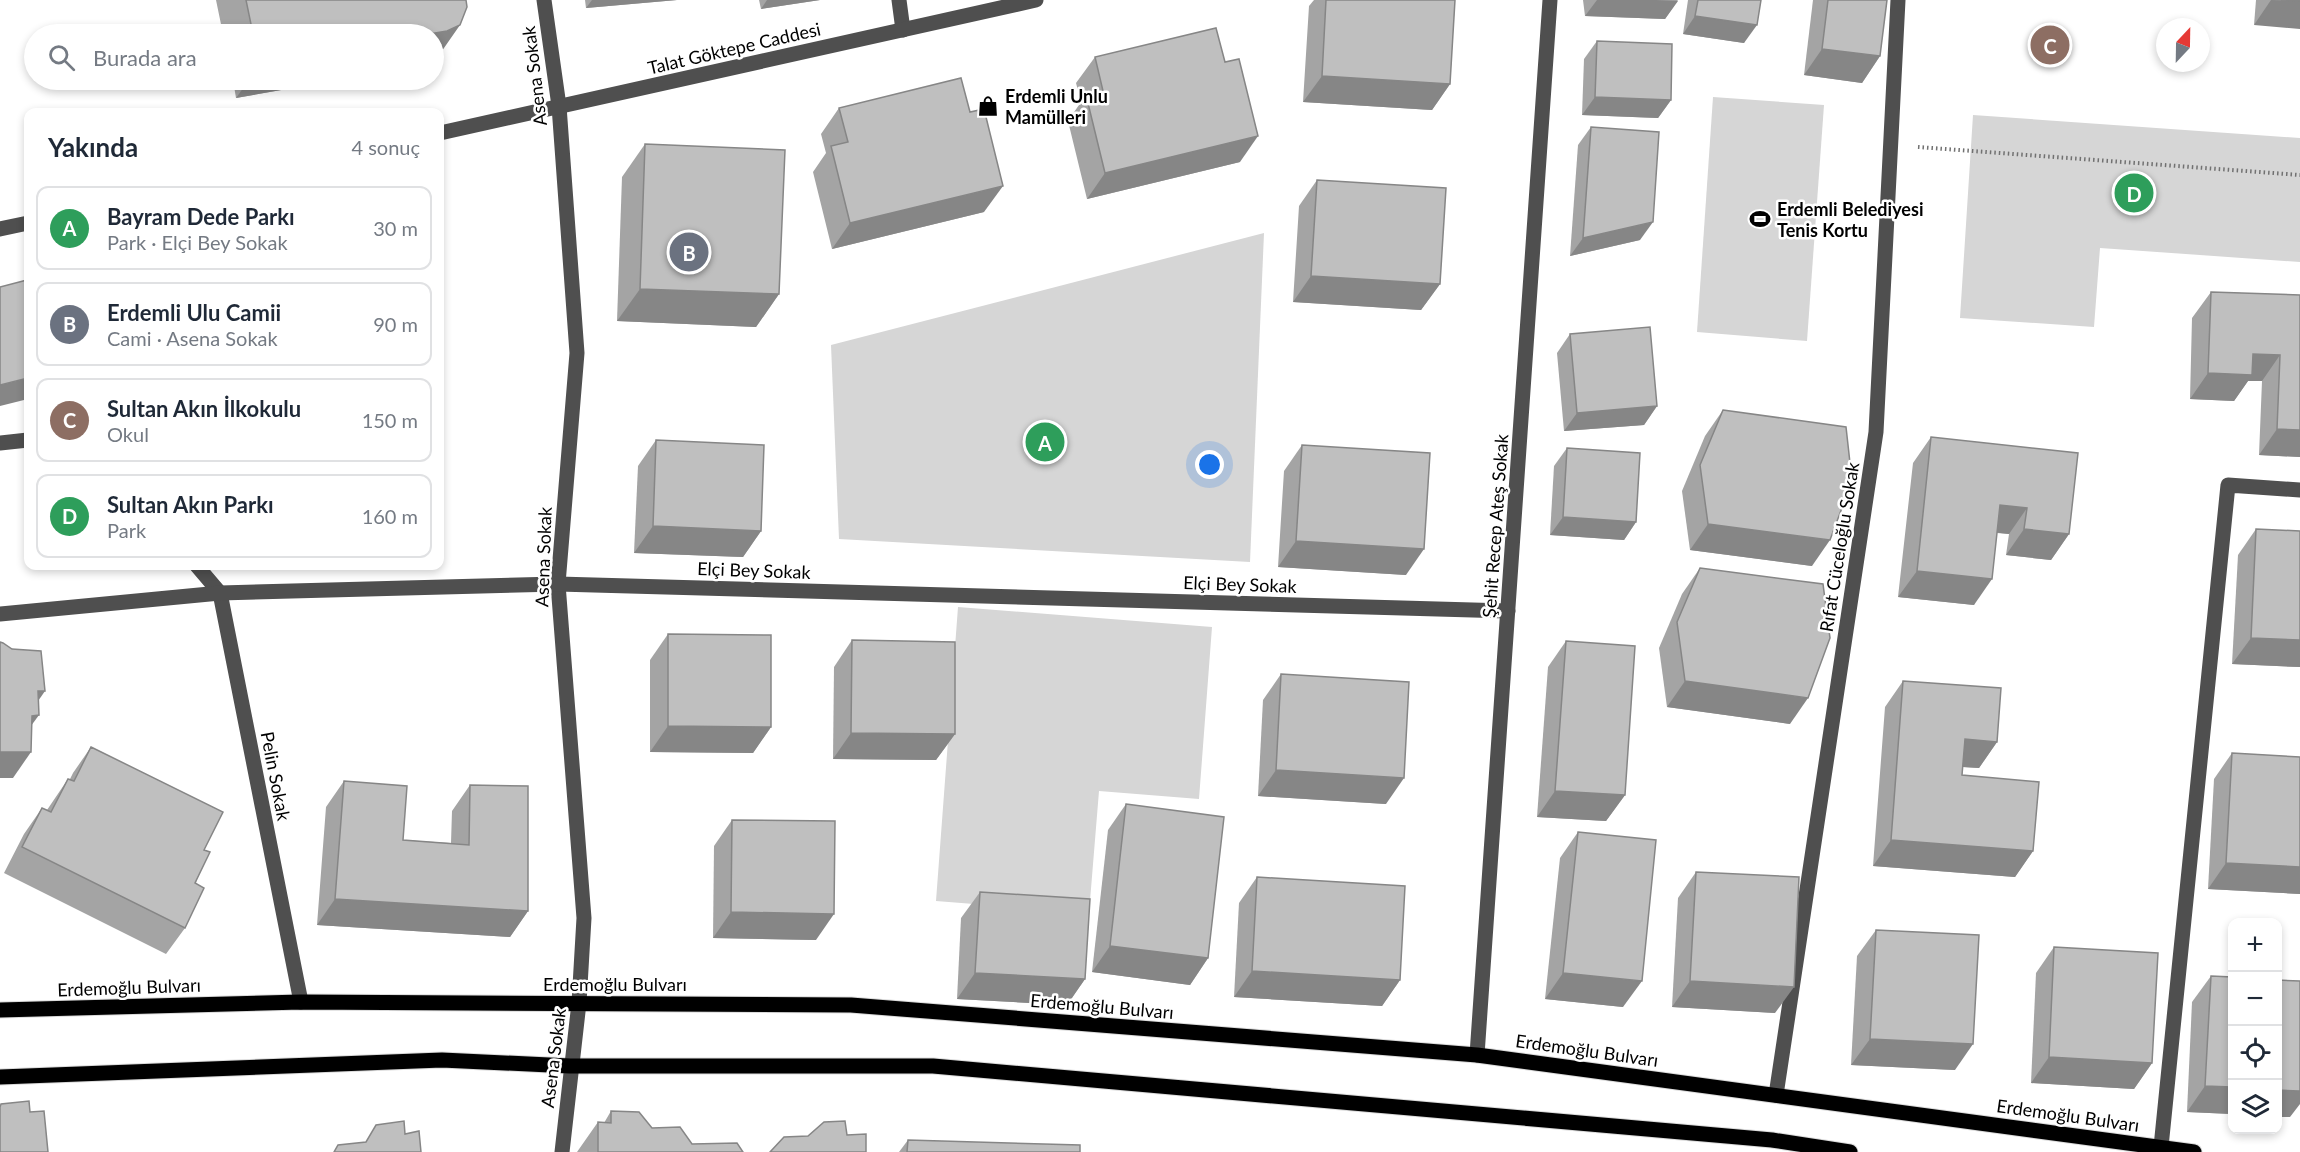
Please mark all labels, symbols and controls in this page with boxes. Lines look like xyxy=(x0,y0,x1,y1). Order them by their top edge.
street label: Talat Göktepe Caddesi xyxy=(645,17,823,79)
north arrow xyxy=(2156,18,2210,72)
pin: C xyxy=(2030,22,2070,68)
search box xyxy=(24,24,444,90)
street label: Asena Sokak xyxy=(517,24,551,127)
icon: search xyxy=(45,41,78,74)
text: Burada ara xyxy=(93,44,197,71)
place label: Erdemli Unlu Mamülleri xyxy=(1005,85,1108,128)
shop icon: Erdemli Unlu Mamülleri xyxy=(976,94,1000,118)
text: Yakında xyxy=(48,131,138,163)
text: 4 sonuç xyxy=(351,135,420,159)
pin: D xyxy=(2114,170,2154,216)
place label: Erdemli Belediyesi Tenis Kortu xyxy=(1777,198,1923,241)
text: Bayram Dede Parkı xyxy=(107,203,295,230)
sports icon: Erdemli Belediyesi Tenis Kortu xyxy=(1748,207,1772,231)
text: A xyxy=(63,216,76,240)
text: 30 m xyxy=(373,216,418,240)
text: Park · Elçi Bey Sokak xyxy=(107,230,288,254)
pin: B xyxy=(670,230,708,274)
text: Erdemli Ulu Camii xyxy=(107,299,281,326)
text: B xyxy=(63,312,76,336)
text: 90 m xyxy=(373,312,418,336)
text: Cami · Asena Sokak xyxy=(107,326,278,350)
text: Sultan Akın İlkokulu xyxy=(107,395,301,422)
text: C xyxy=(63,408,76,432)
text: 150 m xyxy=(362,408,418,432)
pin: A xyxy=(1026,420,1064,464)
text: Okul xyxy=(107,422,149,446)
street label: Şehit Recep Ateş Sokak xyxy=(1478,433,1512,619)
your location xyxy=(1195,450,1224,479)
street label: Rıfat Cüceloğlu Sokak xyxy=(1815,460,1863,633)
text: Sultan Akın Parkı xyxy=(107,491,274,518)
text: D xyxy=(62,504,77,528)
text: 160 m xyxy=(362,504,418,528)
street label: Asena Sokak xyxy=(530,506,556,607)
text: Park xyxy=(107,518,146,542)
street label: Elçi Bey Sokak xyxy=(697,557,812,583)
street label: Elçi Bey Sokak xyxy=(1183,571,1298,597)
street label: Pelin Sokak xyxy=(257,730,296,823)
map controls xyxy=(2228,918,2282,1134)
button: + xyxy=(2228,918,2282,972)
button: − xyxy=(2228,972,2282,1026)
street label: Erdemoğlu Bulvarı xyxy=(57,973,201,1001)
street label: Erdemoğlu Bulvarı xyxy=(543,973,687,995)
street label: Erdemoğlu Bulvarı xyxy=(1029,989,1175,1023)
street label: Asena Sokak xyxy=(536,1006,570,1109)
button: locate xyxy=(2228,1026,2282,1080)
street label: Erdemoğlu Bulvarı xyxy=(1514,1029,1660,1071)
button: layers xyxy=(2228,1080,2282,1134)
street label: Erdemoğlu Bulvarı xyxy=(1995,1094,2141,1136)

